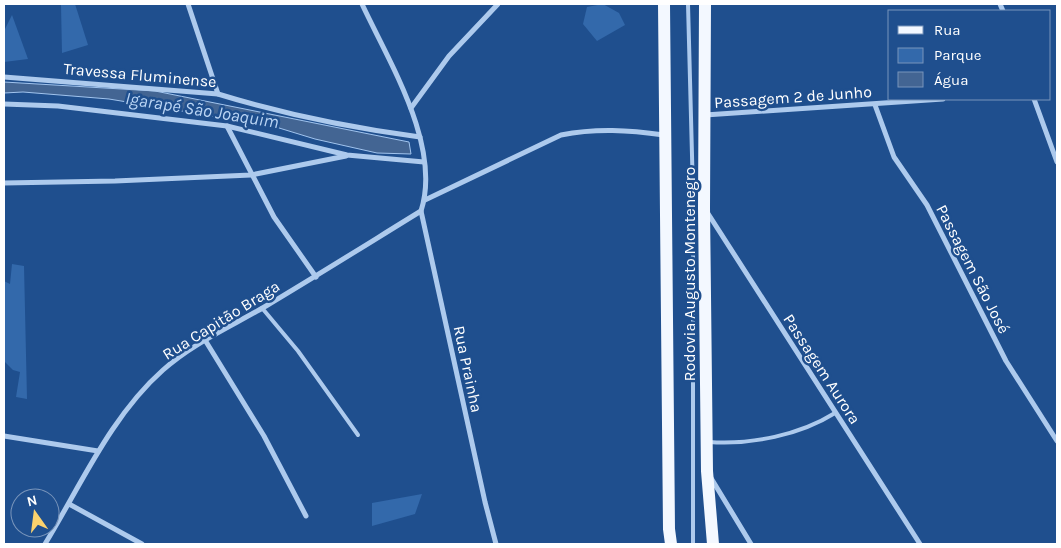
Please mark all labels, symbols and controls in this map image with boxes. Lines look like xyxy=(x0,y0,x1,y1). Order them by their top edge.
legend xyxy=(888,10,1051,100)
text: Rua xyxy=(934,21,961,39)
text: Parque xyxy=(934,46,982,64)
street label: Travessa Fluminense xyxy=(63,59,217,91)
text: Água xyxy=(934,71,968,89)
street label: Passagem 2 de Junho xyxy=(713,82,873,112)
water label: Igarapé São Joaquim xyxy=(124,87,280,133)
street label: Rodovia Augusto Montenegro xyxy=(680,167,699,381)
street label: Passagem São José xyxy=(932,201,1014,337)
street label: Rua Capitão Braga xyxy=(159,276,283,364)
street label: Passagem Aurora xyxy=(779,310,865,428)
street label: Rua Prainha xyxy=(450,324,486,414)
north arrow xyxy=(10,488,60,538)
text: N xyxy=(25,491,39,510)

